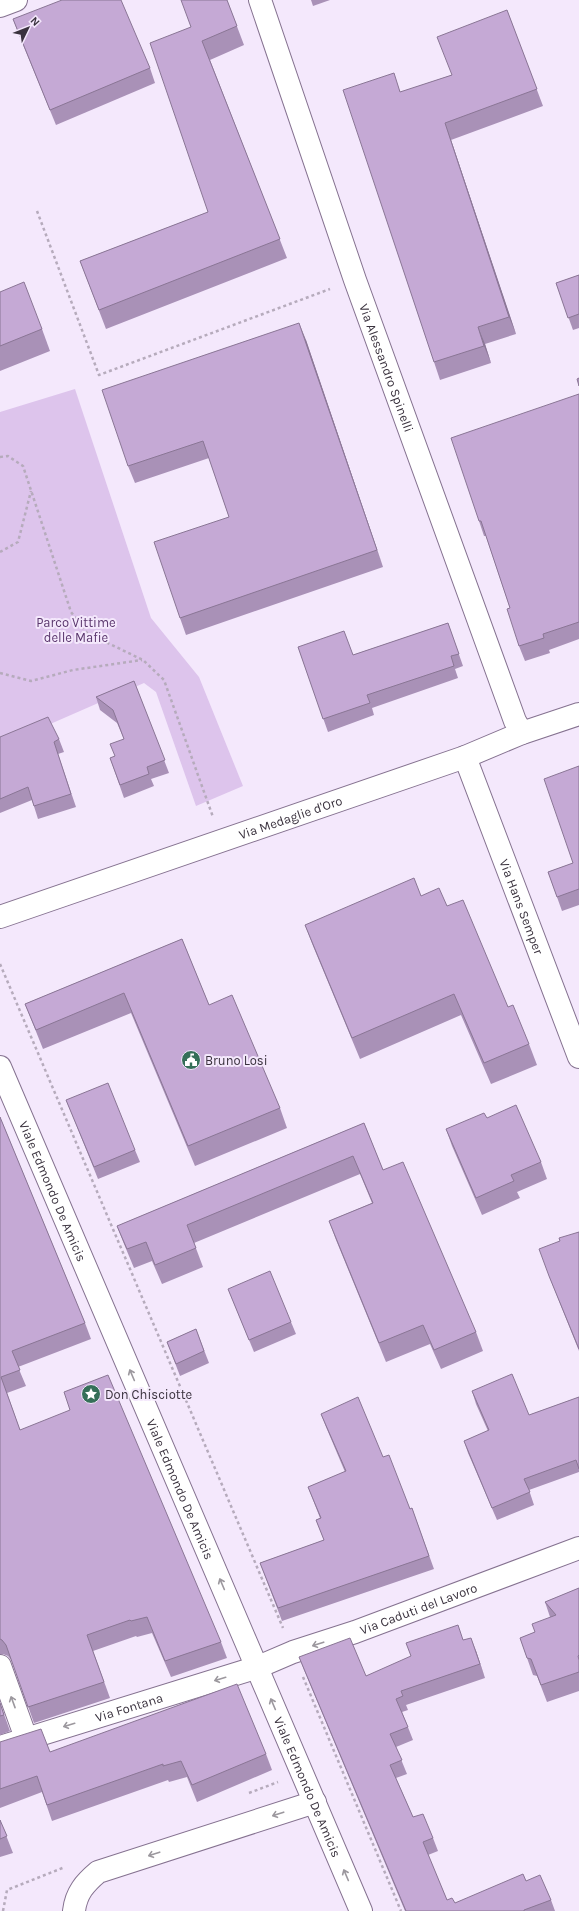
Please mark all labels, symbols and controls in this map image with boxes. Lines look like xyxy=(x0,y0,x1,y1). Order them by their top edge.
north arrow xyxy=(8,8,48,48)
text: N xyxy=(28,14,42,29)
street label: Via Alessandro Spinelli xyxy=(357,301,417,434)
park label: Parco Vittime delle Mafie xyxy=(36,615,116,645)
street label: Via Medaglie d'Oro xyxy=(237,792,344,842)
street label: Via Hans Semper xyxy=(497,857,547,957)
public building icon: Bruno Losi xyxy=(180,1049,202,1071)
place label: Bruno Losi xyxy=(205,1053,268,1068)
street label: Viale Edmondo De Amicis xyxy=(16,1119,90,1264)
one-way arrow xyxy=(128,1369,135,1381)
place icon: Don Chisciotte xyxy=(80,1383,102,1405)
place label: Don Chisciotte xyxy=(105,1387,193,1402)
street label: Viale Edmondo De Amicis xyxy=(144,1417,217,1562)
one-way arrow xyxy=(218,1579,225,1591)
street label: Via Caduti del Lavoro xyxy=(358,1579,479,1637)
one-way arrow xyxy=(312,1641,325,1648)
one-way arrow xyxy=(214,1676,227,1683)
street label: Via Fontana xyxy=(93,1689,165,1725)
one-way arrow xyxy=(9,1697,17,1709)
one-way arrow xyxy=(269,1698,276,1710)
street label: Viale Edmondo De Amicis xyxy=(271,1714,345,1859)
one-way arrow xyxy=(63,1722,76,1729)
one-way arrow xyxy=(271,1811,284,1818)
one-way arrow xyxy=(148,1851,161,1858)
one-way arrow xyxy=(341,1870,349,1882)

